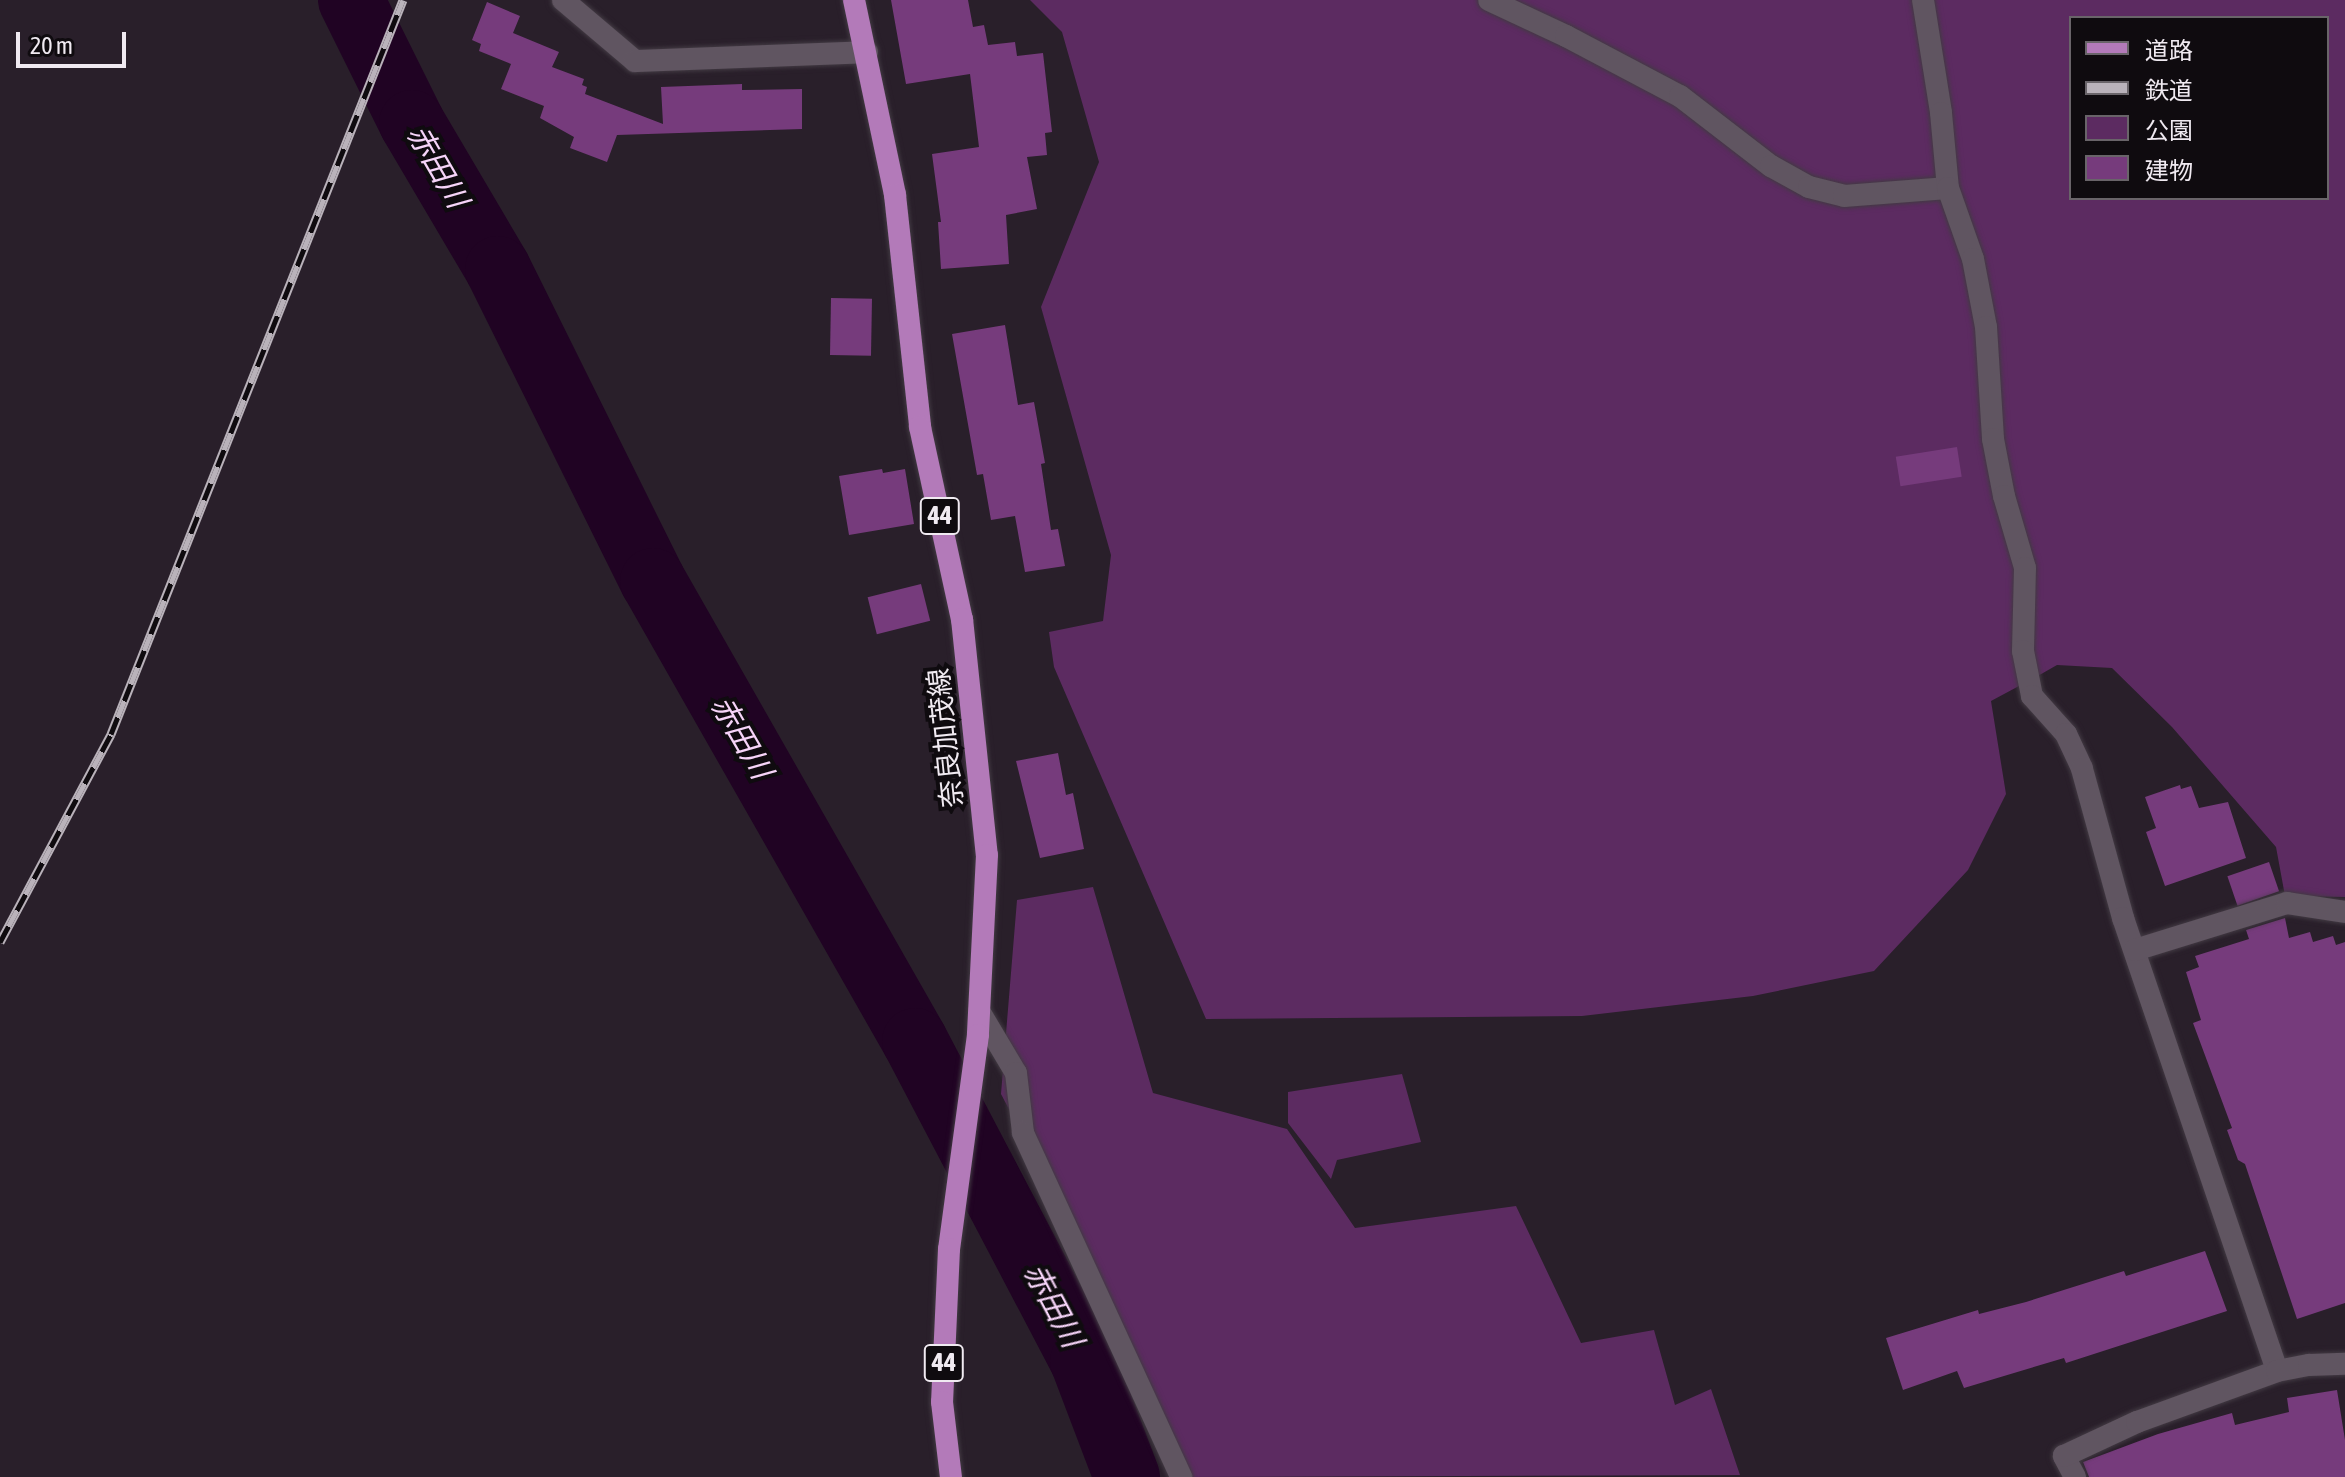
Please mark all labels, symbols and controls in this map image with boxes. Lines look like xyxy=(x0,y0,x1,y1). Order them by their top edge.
scale bar xyxy=(20,16,130,66)
legend xyxy=(2069,16,2329,200)
text: 20 m xyxy=(30,32,73,59)
text: 道路 xyxy=(2145,37,2193,64)
text: 鉄道 xyxy=(2145,77,2193,104)
text: 公園 xyxy=(2145,117,2193,144)
water label: 赤田川 xyxy=(400,118,476,214)
text: 建物 xyxy=(2145,157,2193,184)
road number: 44 xyxy=(918,494,962,538)
street label: 奈良加茂線 xyxy=(921,667,969,809)
water label: 赤田川 xyxy=(704,689,780,785)
water label: 赤田川 xyxy=(1017,1257,1091,1353)
road number: 44 xyxy=(922,1341,966,1385)

